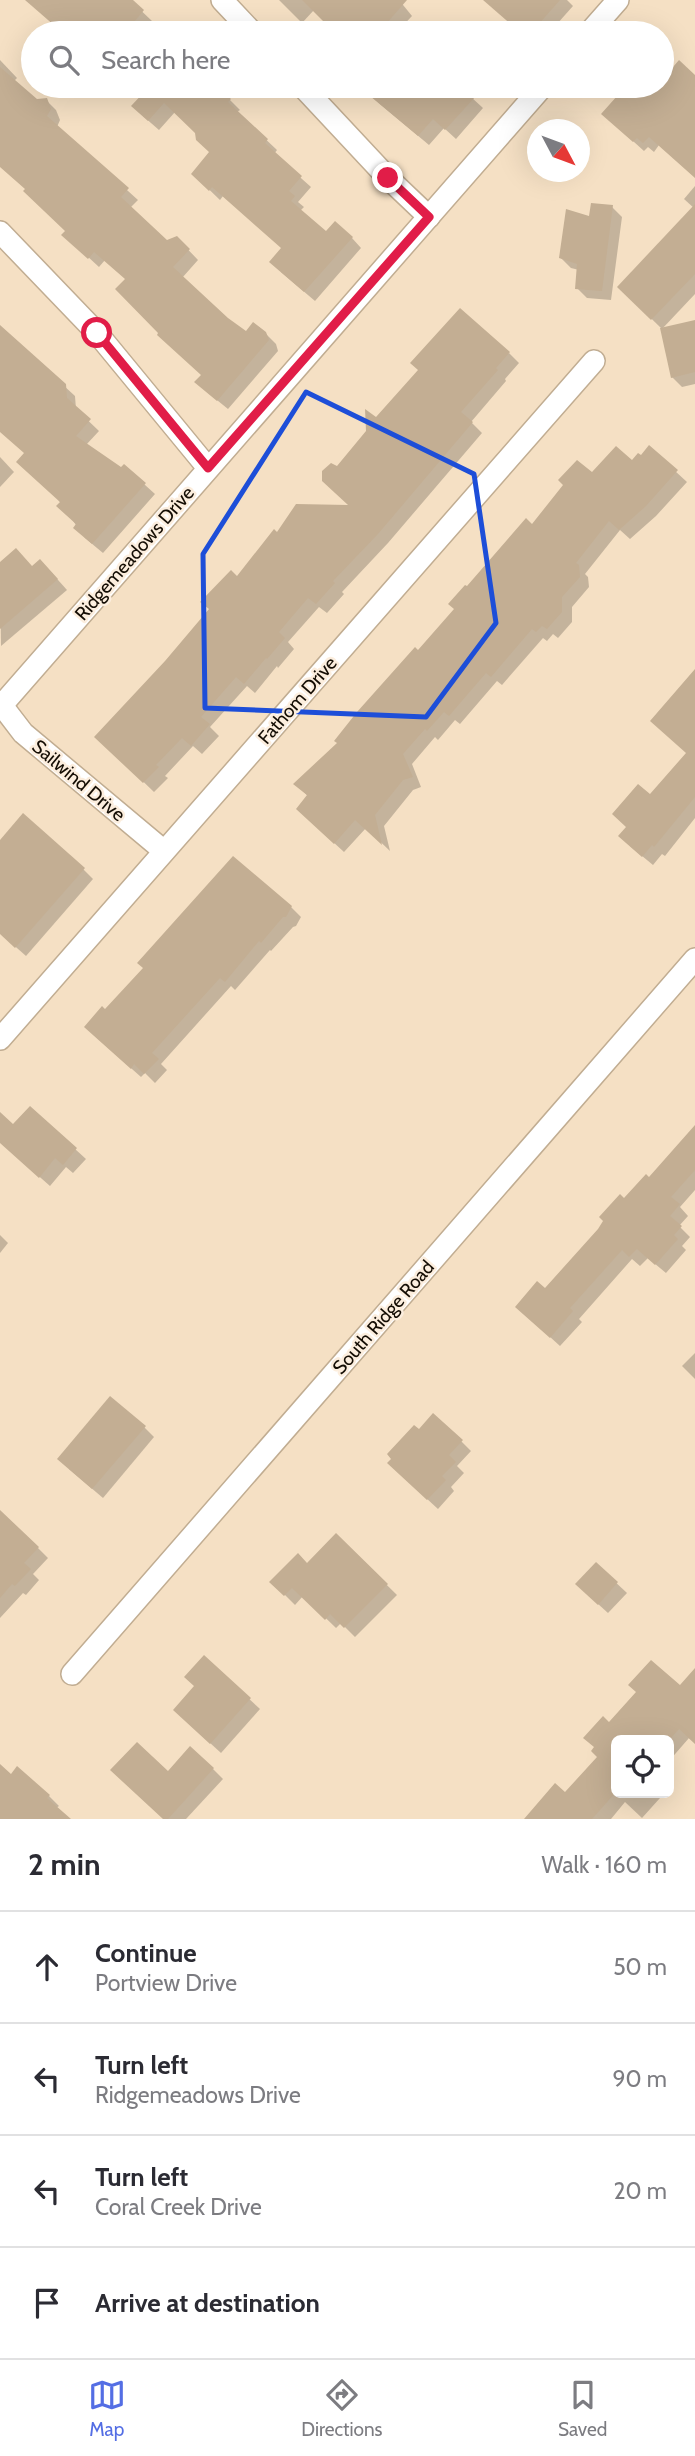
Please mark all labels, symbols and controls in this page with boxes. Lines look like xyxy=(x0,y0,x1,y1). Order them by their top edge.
search box xyxy=(21,21,674,98)
icon: search xyxy=(45,41,83,79)
text: Search here xyxy=(101,44,230,76)
north arrow xyxy=(527,119,590,182)
route end xyxy=(372,162,403,193)
route start xyxy=(81,317,112,348)
street label: Ridgemeadows Drive xyxy=(70,481,199,625)
street label: Fathom Drive xyxy=(253,652,342,749)
street label: Sailwind Drive xyxy=(27,735,130,826)
street label: South Ridge Road xyxy=(328,1256,439,1379)
map controls xyxy=(611,1735,674,1798)
button: locate xyxy=(611,1735,674,1798)
text: 2 min xyxy=(28,1846,100,1883)
text: Walk · 160 m xyxy=(542,1851,667,1879)
text: Continue xyxy=(95,1937,197,1969)
icon: ahead xyxy=(28,1948,66,1986)
text: 50 m xyxy=(613,1953,667,1981)
text: Portview Drive xyxy=(95,1969,237,1997)
text: Turn left xyxy=(95,2049,188,2081)
icon: left xyxy=(28,2060,66,2098)
text: 90 m xyxy=(613,2065,667,2093)
text: Ridgemeadows Drive xyxy=(95,2081,301,2109)
text: Turn left xyxy=(95,2161,188,2193)
icon: left xyxy=(28,2172,66,2210)
text: 20 m xyxy=(614,2177,667,2205)
text: Coral Creek Drive xyxy=(95,2193,262,2221)
icon: arrive xyxy=(28,2284,66,2322)
text: Arrive at destination xyxy=(95,2287,320,2319)
tab: Map xyxy=(88,2376,126,2441)
tab: Directions xyxy=(301,2376,382,2441)
tab: Saved xyxy=(558,2376,607,2441)

